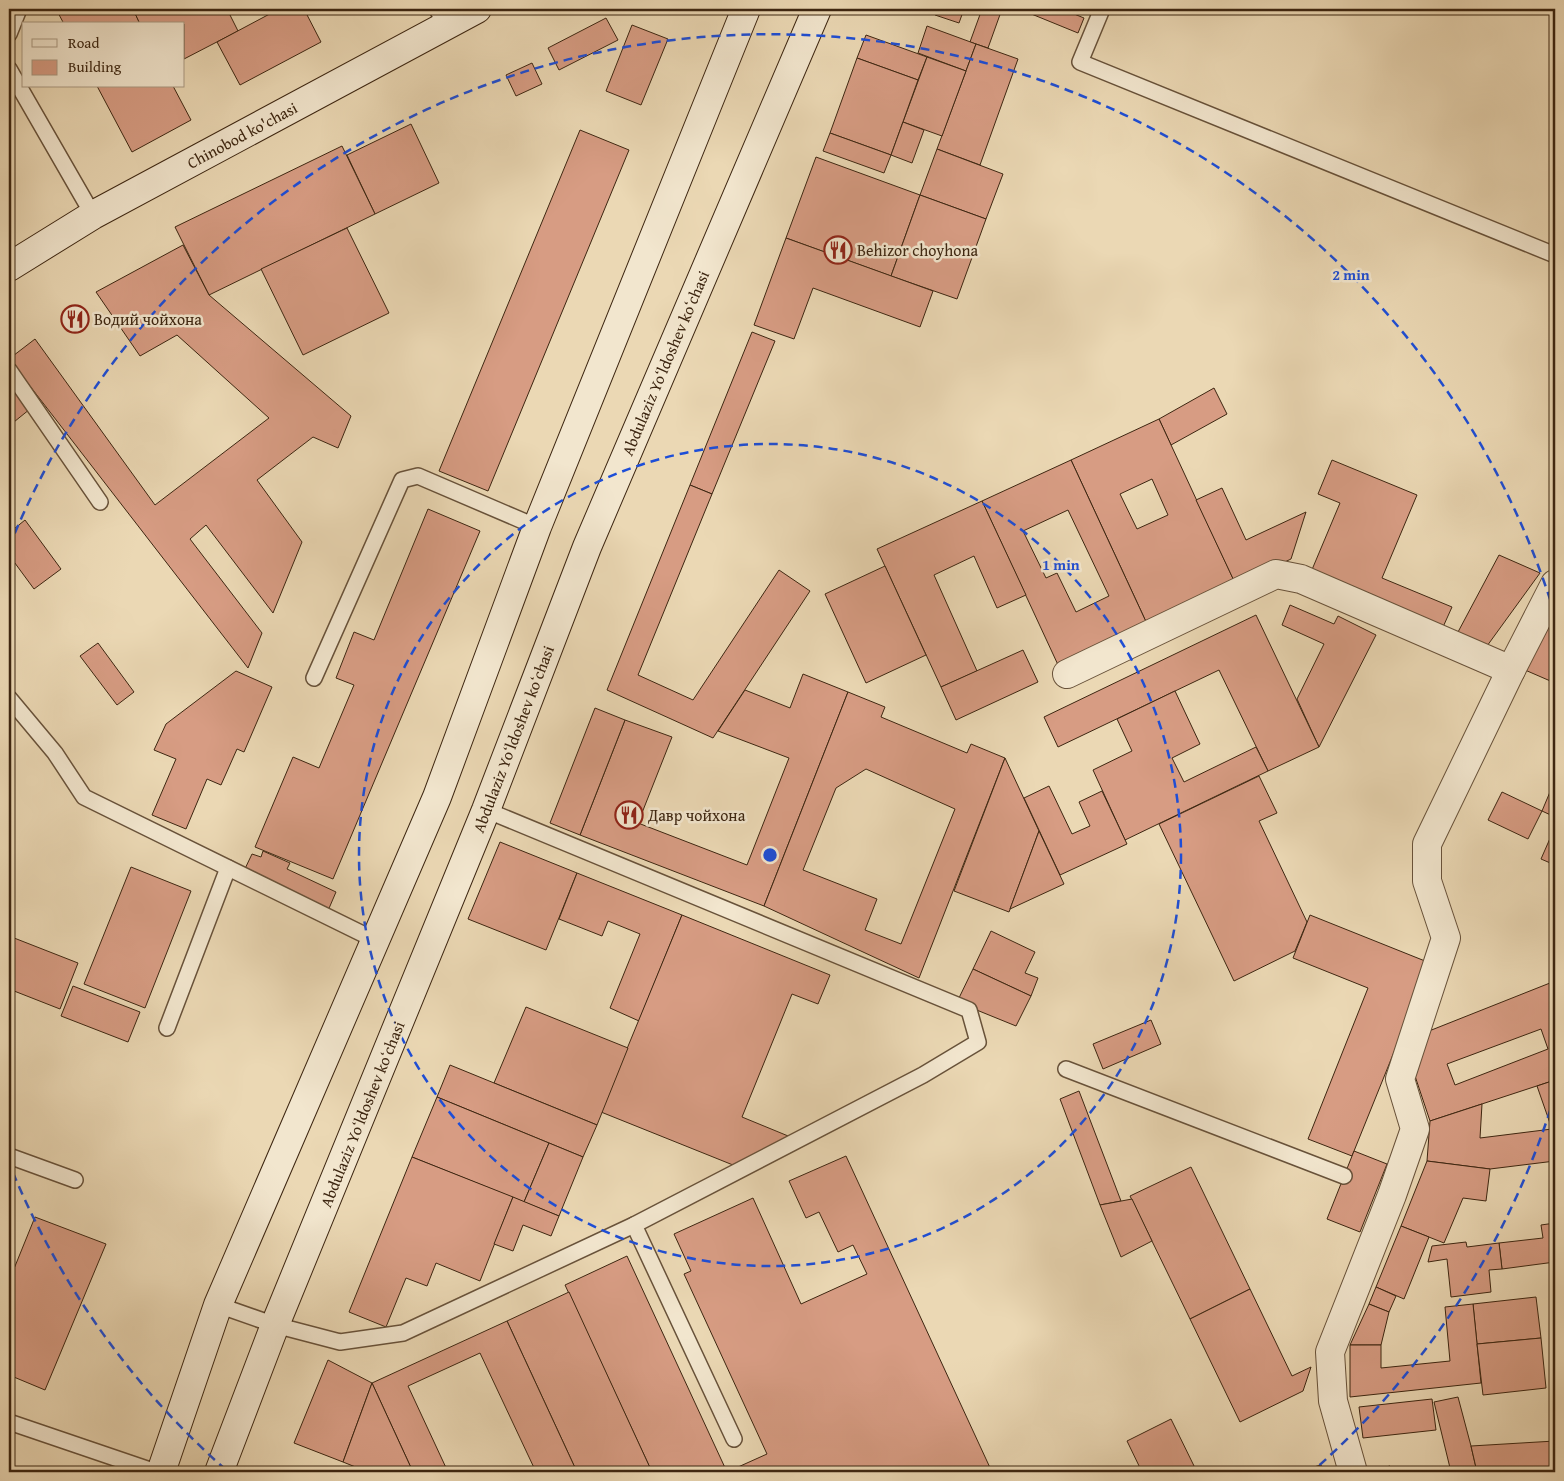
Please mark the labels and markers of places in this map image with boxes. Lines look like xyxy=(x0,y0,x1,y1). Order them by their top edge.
restaurant icon: Behizor choyhona xyxy=(823,235,853,265)
place label: Behizor choyhona xyxy=(857,238,978,262)
restaurant icon: Водий чойхона xyxy=(60,304,90,334)
place label: Водий чойхона xyxy=(94,307,202,331)
restaurant icon: Давр чойхона xyxy=(614,800,644,830)
place label: Давр чойхона xyxy=(647,803,746,827)
centre of rings xyxy=(761,846,779,864)

